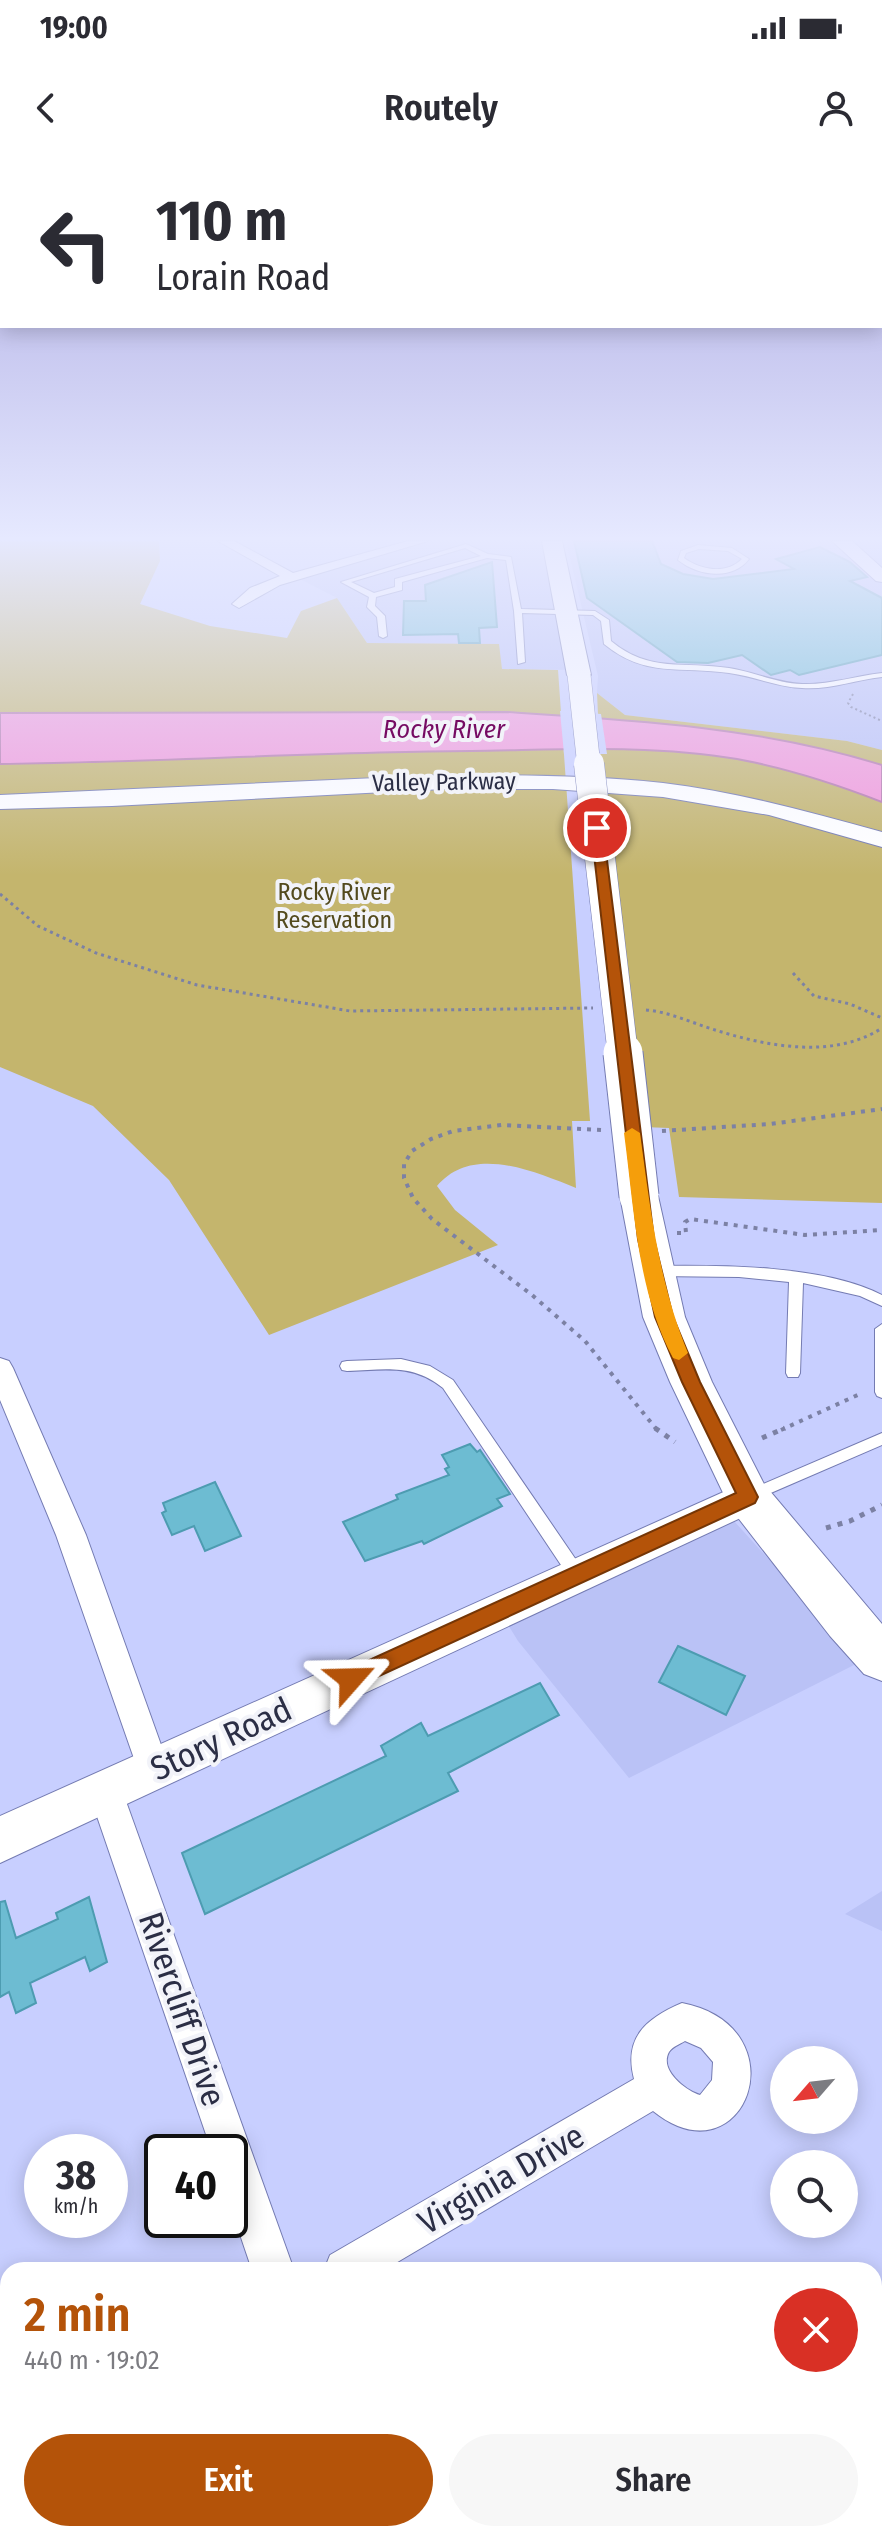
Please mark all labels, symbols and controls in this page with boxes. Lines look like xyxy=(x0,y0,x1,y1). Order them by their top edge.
text: 19:00 xyxy=(40,10,108,46)
icon: back xyxy=(24,86,68,130)
text: Routely xyxy=(384,86,498,130)
icon: person xyxy=(814,86,858,130)
text: 110 m xyxy=(156,188,287,255)
icon: left xyxy=(24,192,128,296)
text: Lorain Road xyxy=(156,256,330,300)
water label: Rocky River xyxy=(383,714,506,745)
street label: Valley Parkway xyxy=(372,767,516,797)
pin xyxy=(563,794,631,862)
icon: arrive xyxy=(575,806,619,850)
park label: Rocky River Reservation xyxy=(276,878,392,934)
position arrow xyxy=(309,1637,393,1721)
street label: Story Road xyxy=(144,1689,298,1789)
street label: Rivercliff Drive xyxy=(130,1907,234,2111)
north arrow xyxy=(770,2046,858,2134)
map controls xyxy=(770,2046,858,2238)
street label: Virginia Drive xyxy=(411,2115,591,2243)
speed limit sign: 40 xyxy=(144,2134,248,2238)
button: search xyxy=(770,2150,858,2238)
text: 38 xyxy=(56,2152,96,2200)
text: km/h xyxy=(54,2194,98,2218)
text: 2 min xyxy=(24,2286,131,2344)
button: close xyxy=(774,2288,858,2372)
text: 440 m · 19:02 xyxy=(24,2345,160,2376)
button: Exit xyxy=(24,2434,433,2526)
button: Share xyxy=(449,2434,858,2526)

